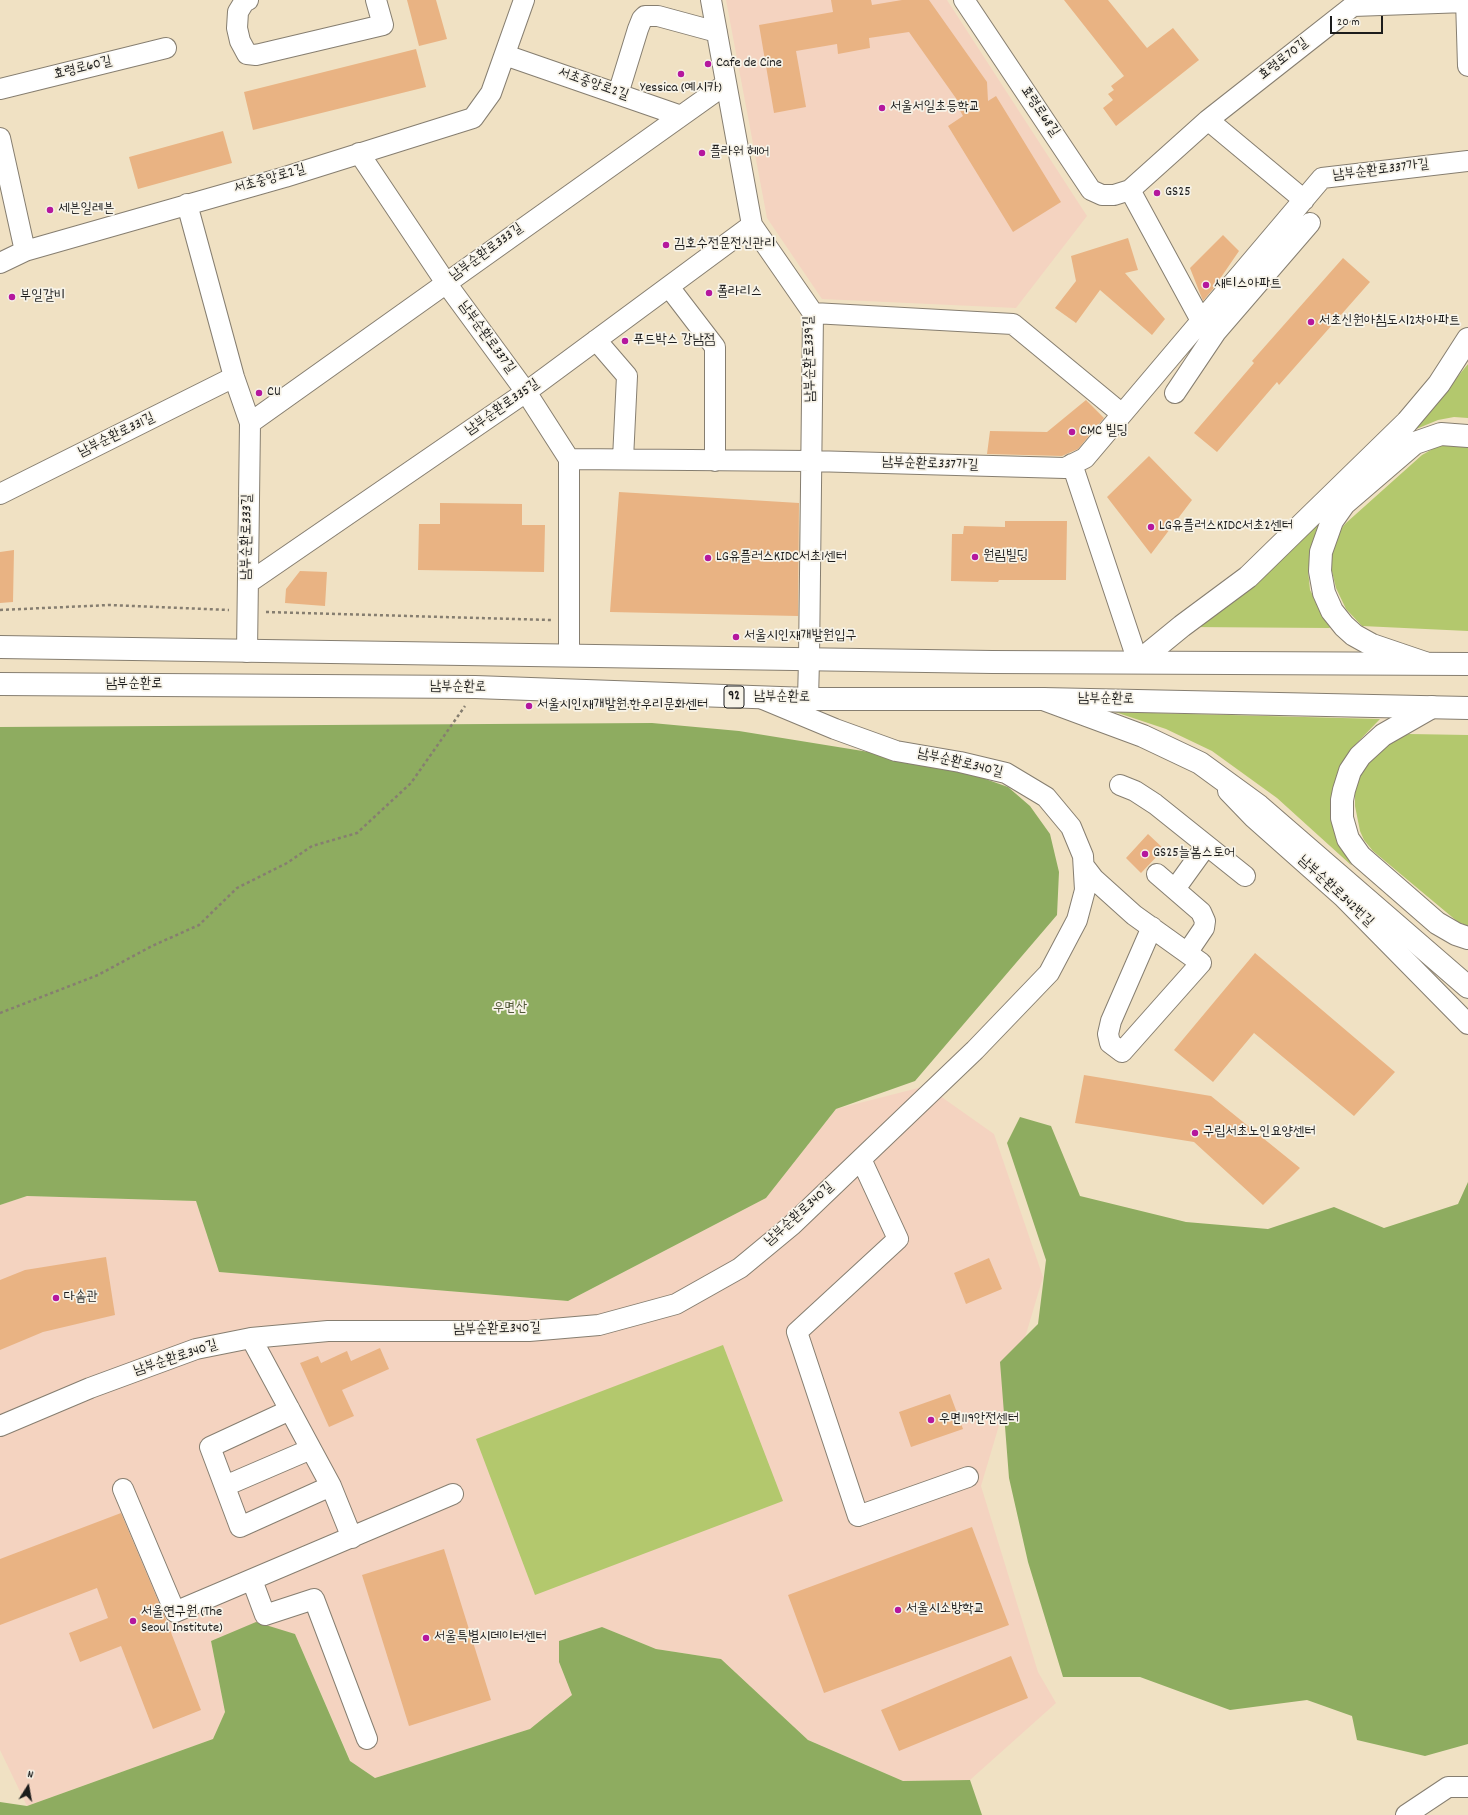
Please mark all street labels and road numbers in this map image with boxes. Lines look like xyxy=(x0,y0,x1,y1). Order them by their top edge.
street label: 효령로70길 xyxy=(1256,36,1312,84)
street label: 효령로60길 xyxy=(52,54,114,84)
street label: 서초중앙로2길 xyxy=(555,65,631,105)
street label: 효령로68길 xyxy=(1016,83,1062,141)
street label: 남부순환로337가길 xyxy=(1332,157,1430,185)
street label: 서초중앙로2길 xyxy=(232,162,308,198)
street label: 남부순환로333길 xyxy=(447,221,527,285)
street label: 남부순환로337길 xyxy=(454,299,518,377)
street label: 남부순환로339길 xyxy=(802,316,820,402)
street label: 남부순환로335길 xyxy=(463,376,543,440)
street label: 남부순환로331길 xyxy=(76,410,158,462)
street label: 남부순환로337가길 xyxy=(881,455,979,475)
street label: 남부순환로333길 xyxy=(239,494,257,580)
street label: 남부순환로 xyxy=(106,677,162,693)
street label: 남부순환로 xyxy=(430,679,486,697)
road number: 92 xyxy=(724,686,744,708)
street label: 남부순환로 xyxy=(754,689,810,707)
street label: 남부순환로 xyxy=(1078,691,1134,709)
street label: 남부순환로340길 xyxy=(916,746,1004,782)
street label: 남부순환로342번길 xyxy=(1294,853,1376,931)
street label: 남부순환로340길 xyxy=(762,1180,838,1250)
street label: 남부순환로340길 xyxy=(453,1321,541,1339)
street label: 남부순환로340길 xyxy=(132,1338,220,1380)

